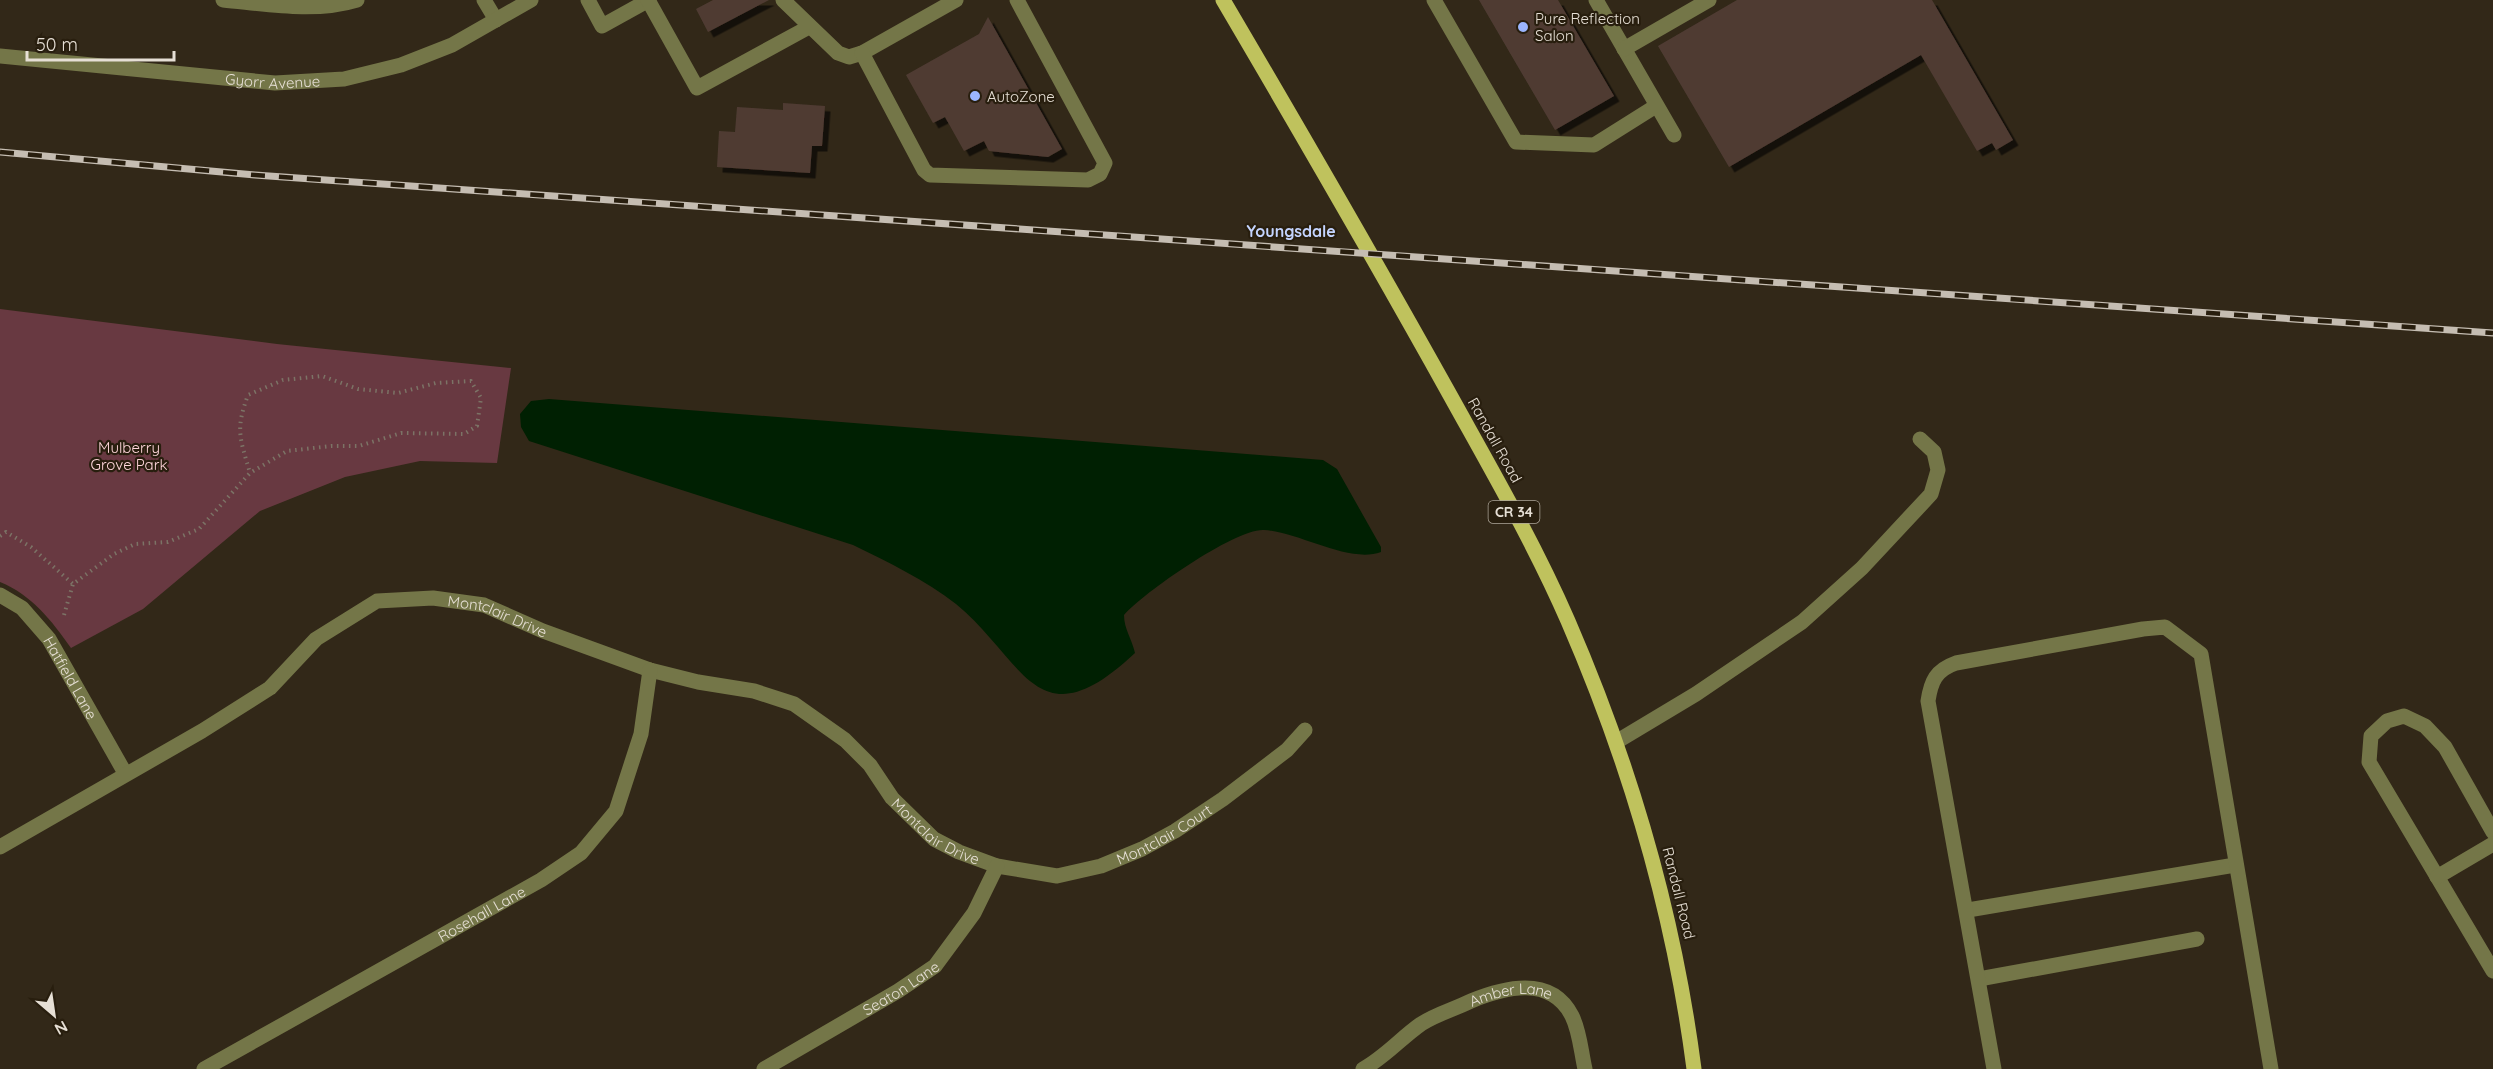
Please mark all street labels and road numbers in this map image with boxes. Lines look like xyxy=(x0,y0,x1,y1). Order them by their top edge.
street label: Gyorr Avenue xyxy=(224,69,321,93)
street label: Randall Road xyxy=(1464,394,1526,486)
road number: CR 34 xyxy=(1488,501,1540,523)
street label: Montclair Drive xyxy=(447,591,550,641)
street label: Hatfield Lane xyxy=(40,632,102,723)
street label: Montclair Drive xyxy=(888,794,982,868)
street label: Montclair Court xyxy=(1113,800,1215,868)
street label: Randall Road xyxy=(1658,845,1700,941)
street label: Rosehall Lane xyxy=(434,881,529,946)
street label: Seaton Lane xyxy=(859,957,943,1019)
street label: Amber Lane xyxy=(1466,978,1556,1010)

